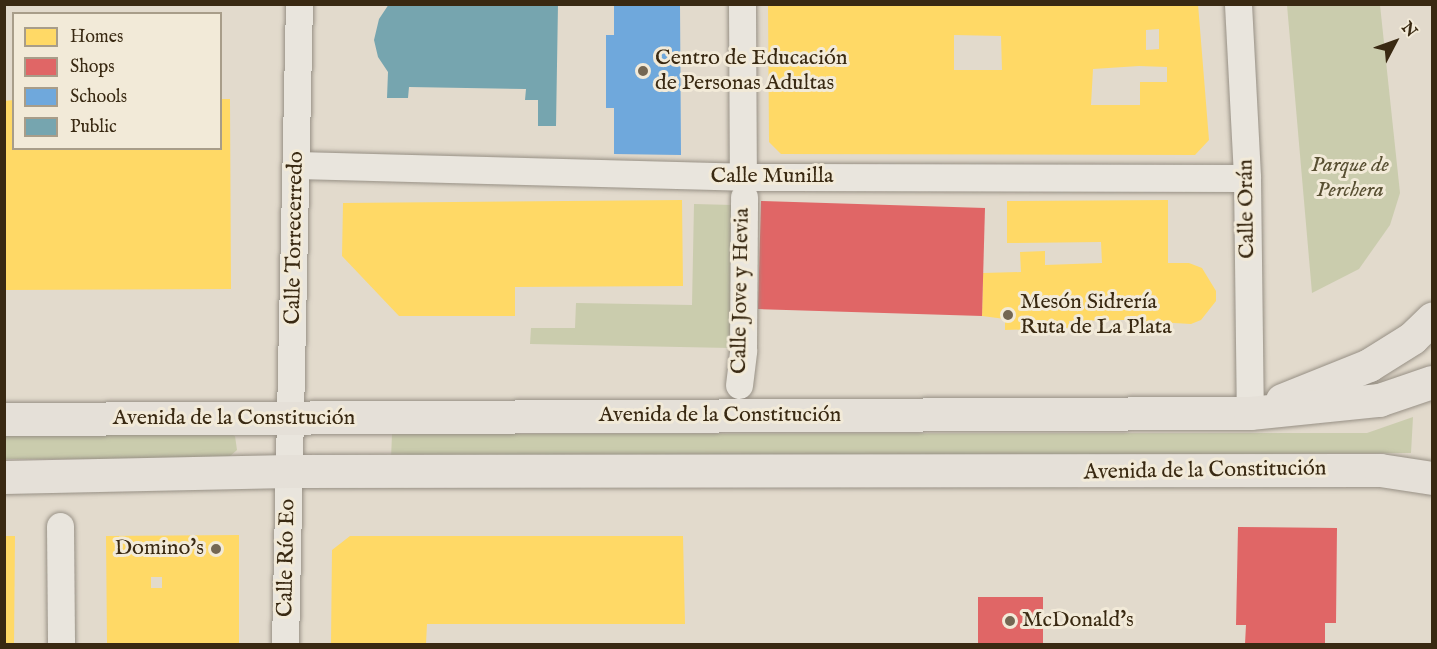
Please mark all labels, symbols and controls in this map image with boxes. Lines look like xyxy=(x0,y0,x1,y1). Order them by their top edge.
legend xyxy=(12,12,222,150)
north arrow xyxy=(1365,12,1425,72)
text: N xyxy=(1396,18,1421,42)
text: Homes xyxy=(70,26,123,49)
place label: Centro de Educación de Personas Adultas xyxy=(655,45,847,96)
text: Shops xyxy=(70,56,115,79)
marker: Centro de Educación de Personas Adultas xyxy=(636,64,650,78)
text: Schools xyxy=(70,86,127,109)
text: Public xyxy=(70,116,117,139)
street label: Calle Torrecerredo xyxy=(280,151,310,325)
park label: Parque de Perchera xyxy=(1311,152,1389,204)
street label: Calle Orán xyxy=(1233,159,1261,259)
street label: Calle Munilla xyxy=(710,164,834,190)
street label: Calle Jove y Hevia xyxy=(726,208,756,374)
place label: Mesón Sidrería Ruta de La Plata xyxy=(1020,289,1172,340)
marker: Mesón Sidrería Ruta de La Plata xyxy=(1001,308,1015,322)
street label: Avenida de la Constitución xyxy=(599,403,841,429)
street label: Avenida de la Constitución xyxy=(113,406,355,432)
street label: Avenida de la Constitución xyxy=(1083,456,1327,486)
street label: Calle Río Eo xyxy=(273,499,301,617)
place label: Domino's xyxy=(114,536,204,562)
marker: Domino's xyxy=(209,542,223,556)
place label: McDonald's xyxy=(1022,608,1134,634)
marker: McDonald's xyxy=(1003,614,1017,628)

